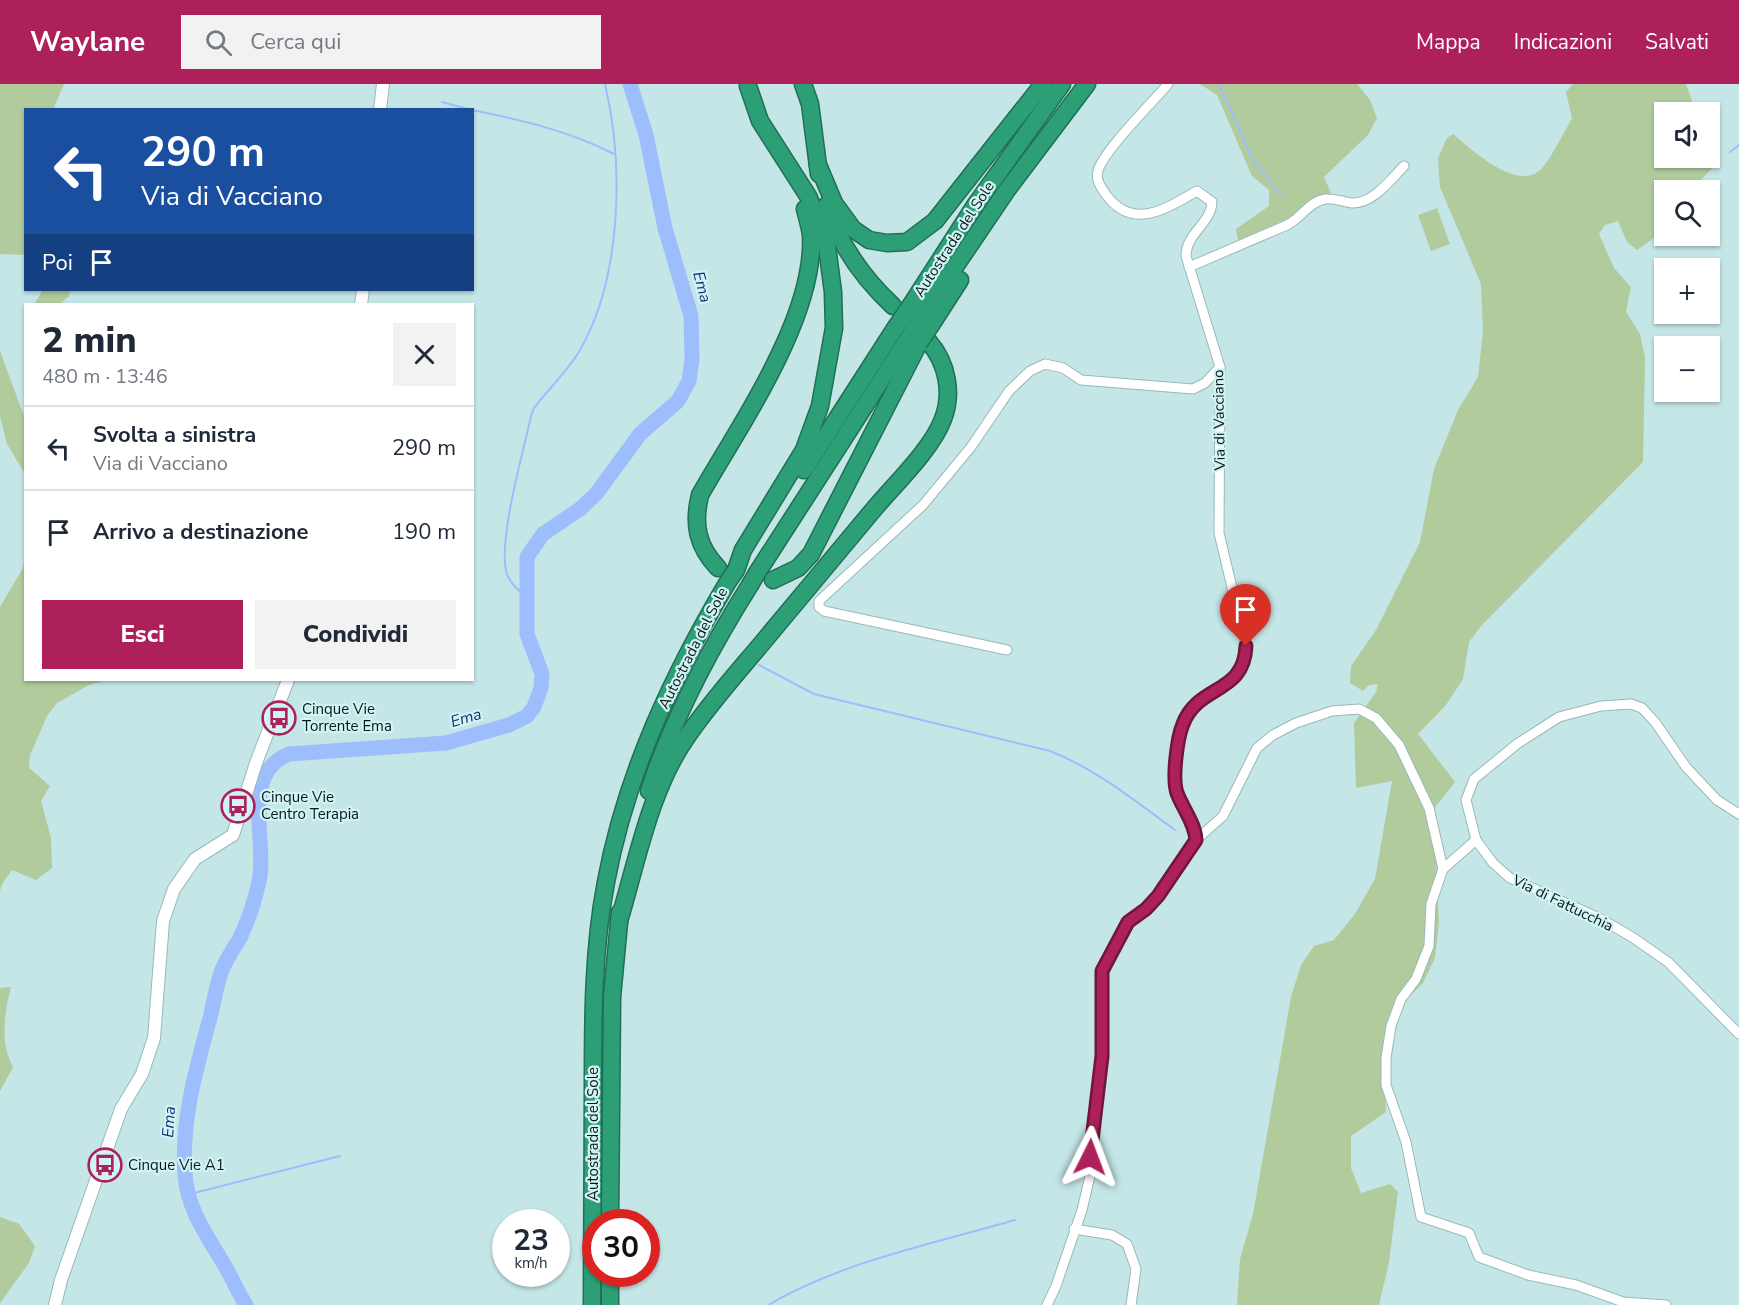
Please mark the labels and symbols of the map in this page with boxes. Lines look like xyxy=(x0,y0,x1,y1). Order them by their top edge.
street label: Autostrada del Sole xyxy=(909,177,999,301)
water label: Ema xyxy=(687,269,717,305)
street label: Via di Vacciano xyxy=(1208,369,1230,472)
street label: Autostrada del Sole xyxy=(654,584,732,712)
pin xyxy=(1220,584,1271,646)
place label: Cinque Vie Torrente Ema xyxy=(302,699,392,736)
bus stop icon: Cinque Vie Torrente Ema xyxy=(261,700,297,736)
water label: Ema xyxy=(448,703,484,733)
place label: Cinque Vie Centro Terapia xyxy=(261,787,359,824)
bus stop icon: Cinque Vie Centro Terapia xyxy=(220,788,256,824)
street label: Via di Fattucchia xyxy=(1508,869,1617,936)
street label: Autostrada del Sole xyxy=(583,1067,603,1201)
water label: Ema xyxy=(157,1106,181,1138)
position arrow xyxy=(1058,1125,1122,1189)
bus stop icon: Cinque Vie A1 xyxy=(87,1147,123,1183)
place label: Cinque Vie A1 xyxy=(128,1155,225,1175)
speed limit sign: 30 xyxy=(582,1209,660,1287)

